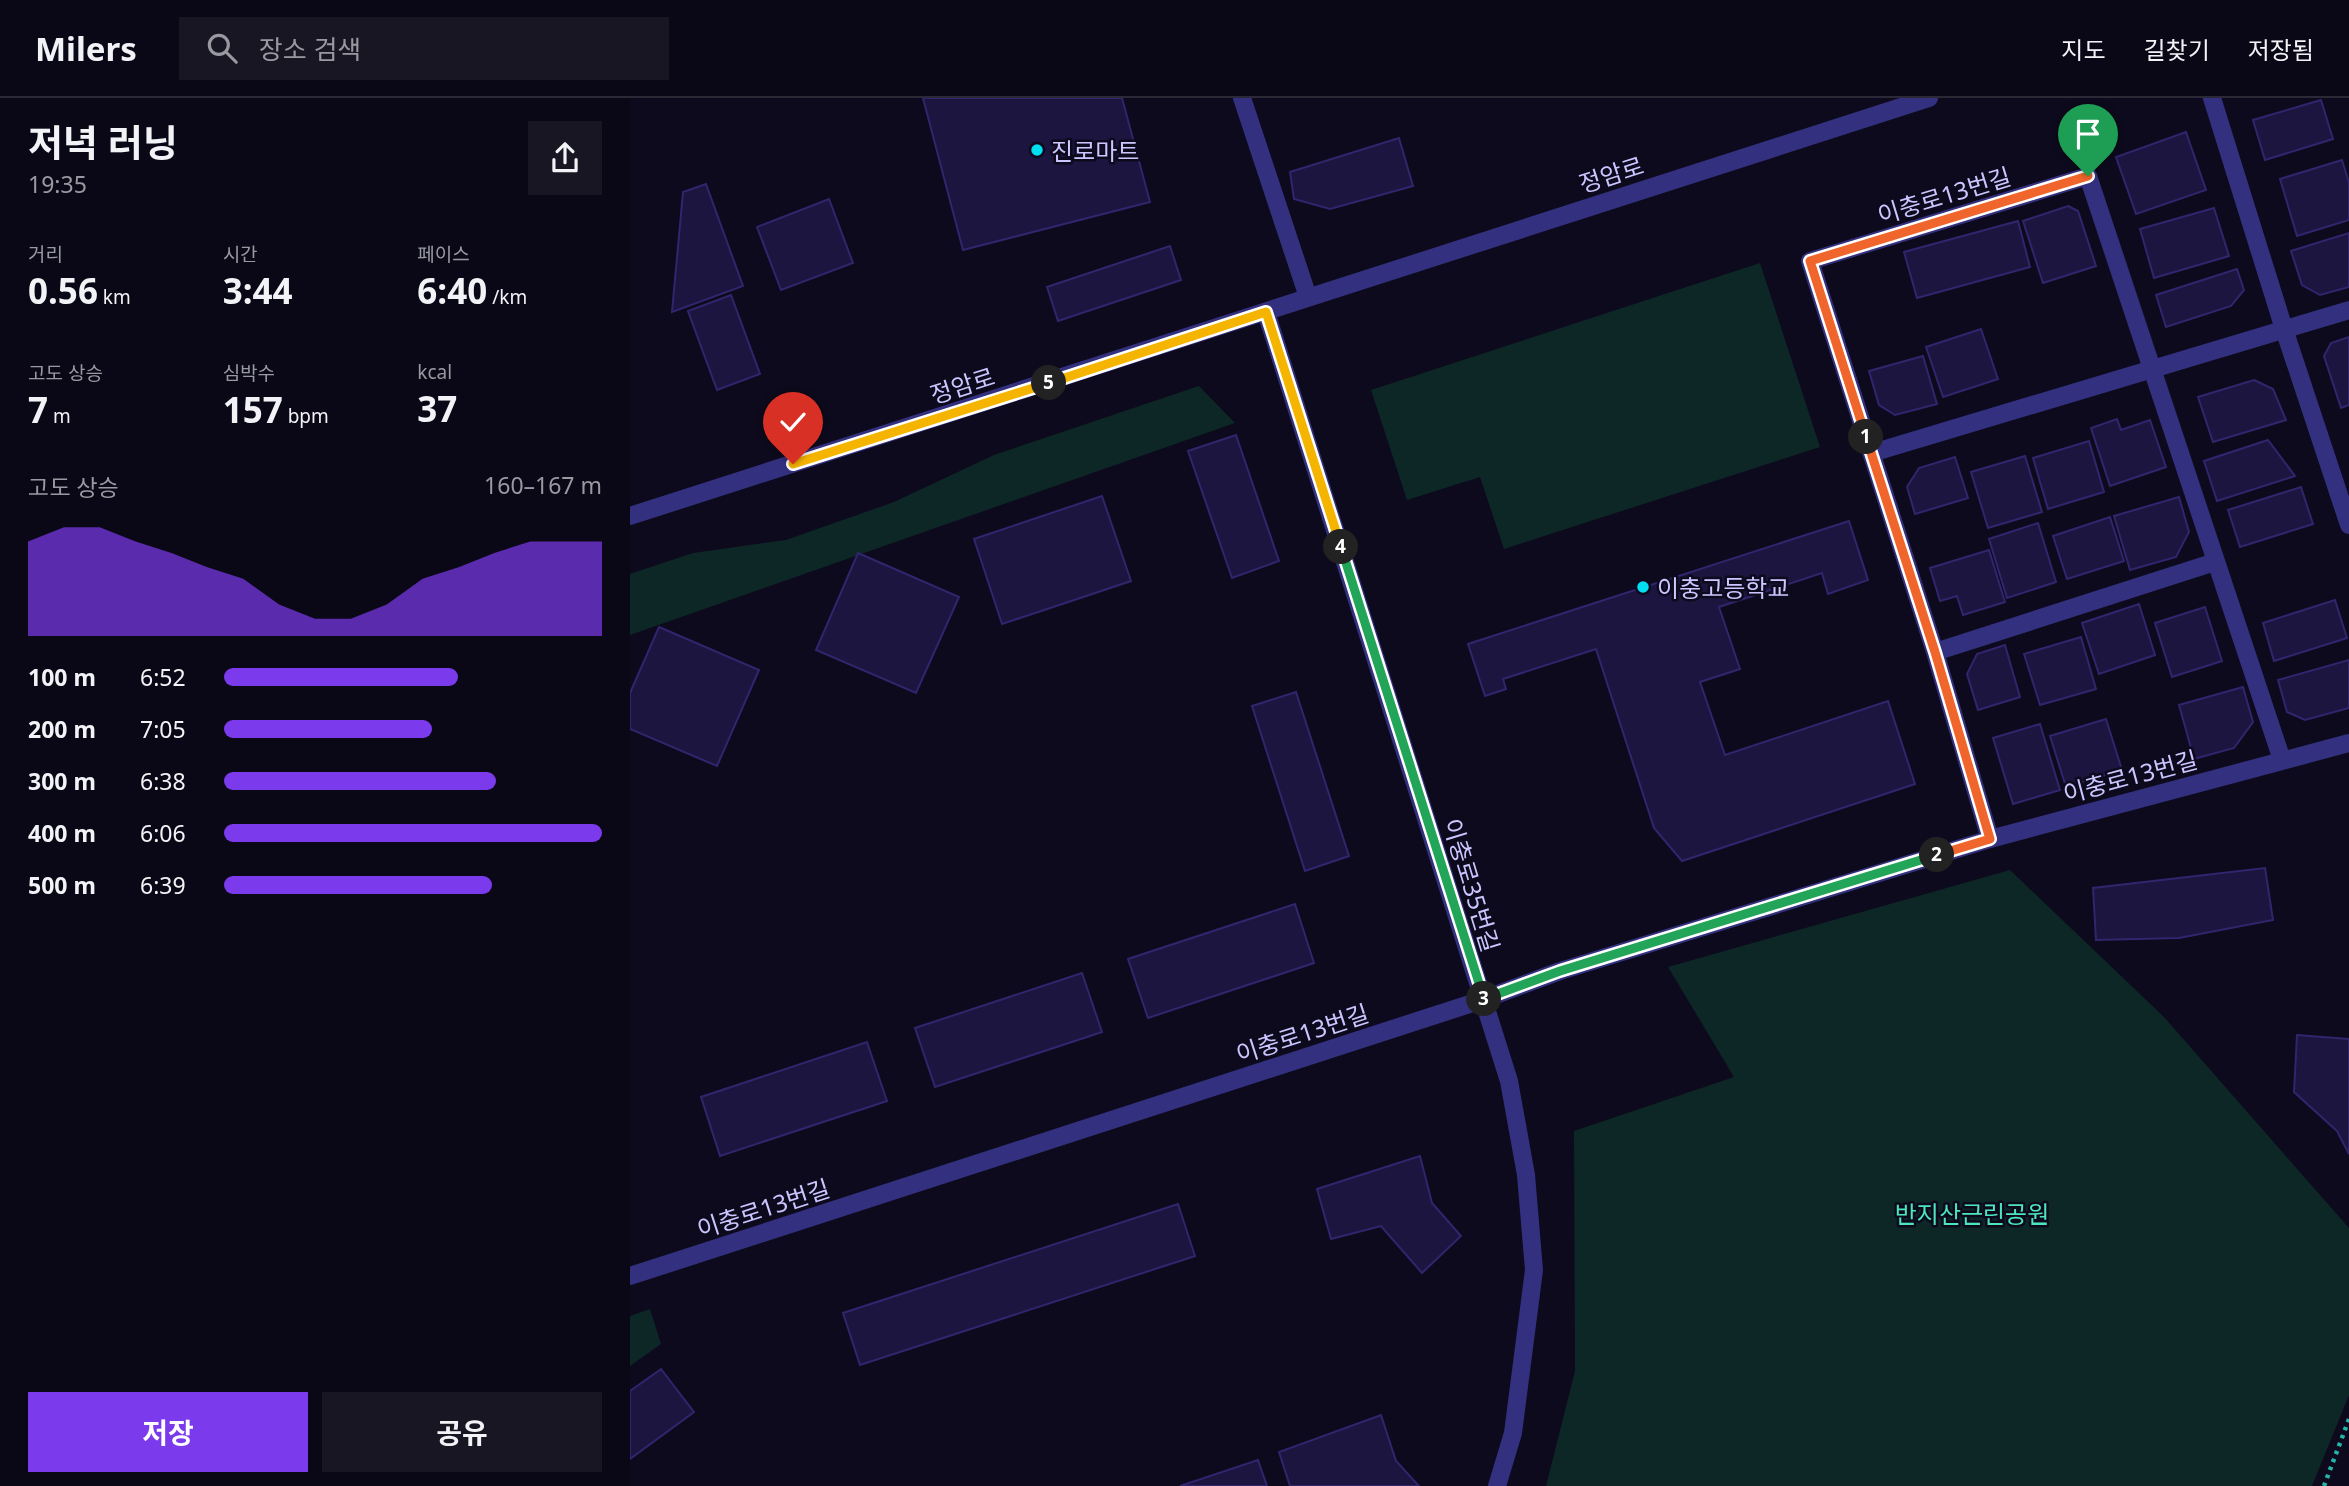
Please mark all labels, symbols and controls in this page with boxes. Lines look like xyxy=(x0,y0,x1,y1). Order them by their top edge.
search box xyxy=(179,17,669,80)
text: Milers xyxy=(35,26,137,71)
icon: search xyxy=(203,29,241,67)
text: 장소 검색 xyxy=(259,31,361,67)
text: 지도 xyxy=(2061,33,2106,66)
text: 길찾기 xyxy=(2144,33,2210,66)
text: 저장됨 xyxy=(2248,33,2314,66)
pin xyxy=(2058,104,2118,176)
icon: arrive xyxy=(2069,115,2107,153)
text: 저녁 러닝 xyxy=(28,116,178,168)
button: share xyxy=(528,121,602,195)
place label: 진로마트 xyxy=(1051,134,1139,167)
marker: 진로마트 xyxy=(1029,142,1045,158)
street label: 정암로 xyxy=(1574,148,1648,200)
street label: 이충로13번길 xyxy=(1873,159,2015,231)
text: 19:35 xyxy=(28,168,87,200)
text: 거리 xyxy=(28,241,63,267)
text: 시간 xyxy=(223,241,258,267)
text: 페이스 xyxy=(417,241,470,267)
text: 0.56 xyxy=(28,267,98,314)
text: 3:44 xyxy=(223,267,293,314)
text: 6:40 xyxy=(417,267,487,314)
text: km xyxy=(98,284,131,310)
text: /km xyxy=(487,284,527,310)
text: kcal xyxy=(417,359,452,385)
street label: 정암로 xyxy=(925,359,999,411)
text: 고도 상승 xyxy=(28,360,103,386)
text: 심박수 xyxy=(223,360,275,386)
pin: 5 xyxy=(1032,366,1066,400)
text: 5 xyxy=(1043,369,1054,395)
text: 37 xyxy=(417,385,457,432)
text: 7 xyxy=(28,386,48,433)
text: 157 xyxy=(223,386,283,433)
pin xyxy=(763,392,823,464)
text: m xyxy=(48,403,71,429)
text: bpm xyxy=(283,403,329,429)
icon: check xyxy=(774,403,812,441)
pin: 1 xyxy=(1848,420,1884,454)
text: 1 xyxy=(1860,423,1871,449)
text: 160–167 m xyxy=(484,469,602,501)
text: 고도 상승 xyxy=(28,471,119,503)
pin: 4 xyxy=(1324,530,1358,564)
text: 4 xyxy=(1335,533,1346,559)
place label: 이충고등학교 xyxy=(1657,571,1789,604)
marker: 이충고등학교 xyxy=(1635,579,1651,595)
text: 100 m xyxy=(28,661,96,693)
text: 6:52 xyxy=(140,661,186,693)
text: 200 m xyxy=(28,713,96,745)
text: 7:05 xyxy=(140,713,186,745)
street label: 이충로13번길 xyxy=(2059,742,2201,810)
text: 300 m xyxy=(28,765,96,797)
text: 6:38 xyxy=(140,765,186,797)
street label: 이충로35번길 xyxy=(1436,814,1508,956)
text: 400 m xyxy=(28,817,96,849)
text: 6:06 xyxy=(140,817,186,849)
pin: 2 xyxy=(1920,838,1954,872)
text: 2 xyxy=(1931,841,1942,867)
text: 500 m xyxy=(28,869,96,901)
text: 6:39 xyxy=(140,869,186,901)
pin: 3 xyxy=(1466,982,1502,1016)
text: 3 xyxy=(1478,985,1489,1011)
street label: 이충로13번길 xyxy=(1231,996,1373,1070)
street label: 이충로13번길 xyxy=(692,1171,834,1245)
park label: 반지산근린공원 xyxy=(1895,1197,2049,1230)
button: 저장 xyxy=(28,1392,308,1472)
button: 공유 xyxy=(322,1392,602,1472)

